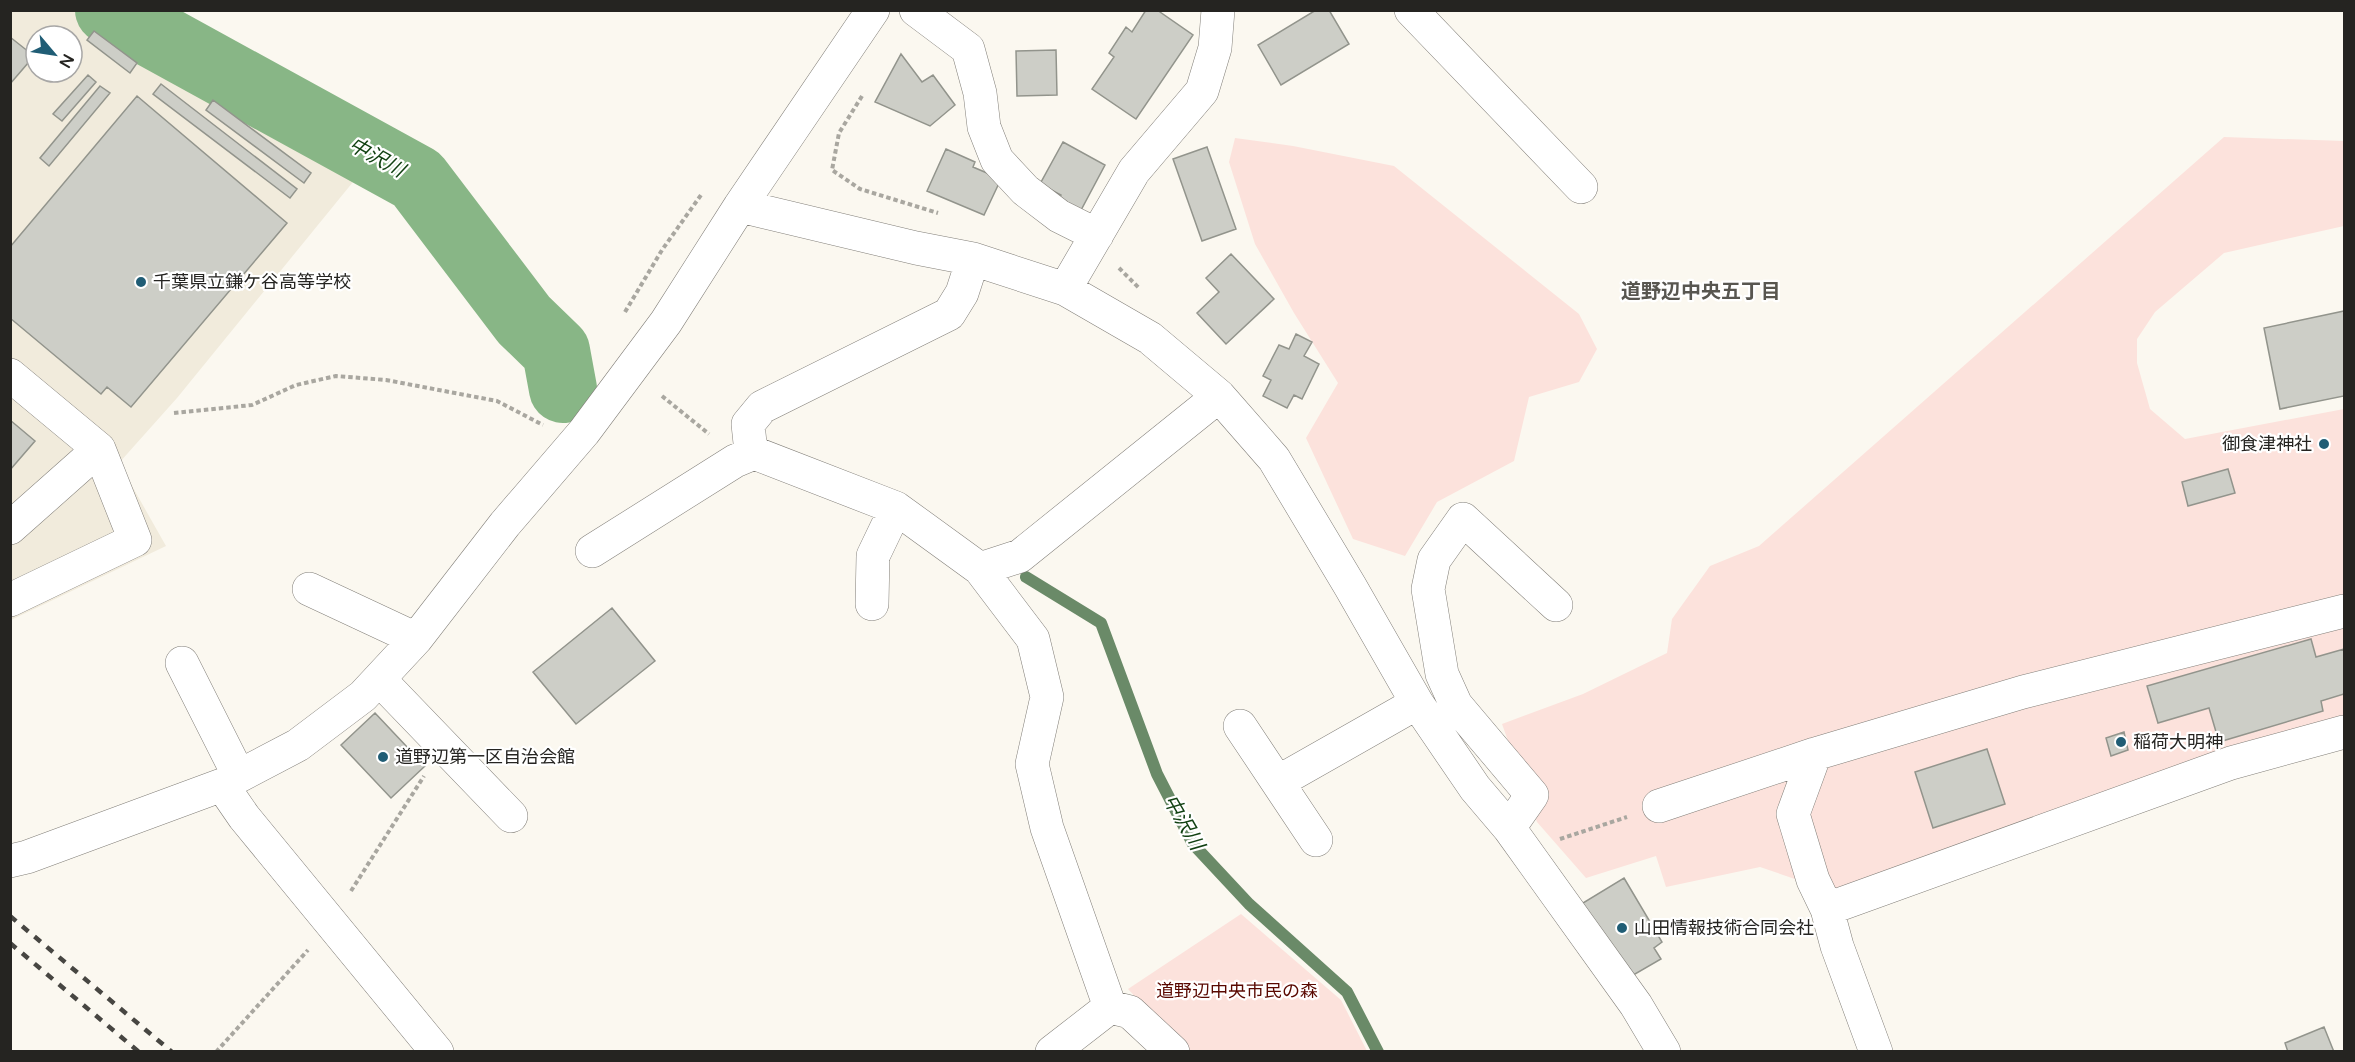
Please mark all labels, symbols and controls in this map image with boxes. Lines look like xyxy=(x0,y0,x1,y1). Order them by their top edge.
north arrow xyxy=(24,24,84,84)
text: N xyxy=(54,50,78,71)
water label: 中沢川 xyxy=(344,133,410,184)
place label: 千葉県立鎌ケ谷高等学校 xyxy=(153,271,351,293)
marker: 千葉県立鎌ケ谷高等学校 xyxy=(134,275,148,289)
district label: 道野辺中央五丁目 xyxy=(1621,280,1781,304)
place label: 御食津神社 xyxy=(2222,433,2312,455)
marker: 御食津神社 xyxy=(2317,437,2331,451)
place label: 稲荷大明神 xyxy=(2133,731,2223,753)
marker: 稲荷大明神 xyxy=(2114,735,2128,749)
place label: 道野辺第一区自治会館 xyxy=(395,746,575,768)
marker: 道野辺第一区自治会館 xyxy=(376,750,390,764)
water label: 中沢川 xyxy=(1158,791,1210,856)
place label: 山田情報技術合同会社 xyxy=(1634,917,1814,939)
marker: 山田情報技術合同会社 xyxy=(1615,921,1629,935)
park label: 道野辺中央市民の森 xyxy=(1156,980,1318,1002)

